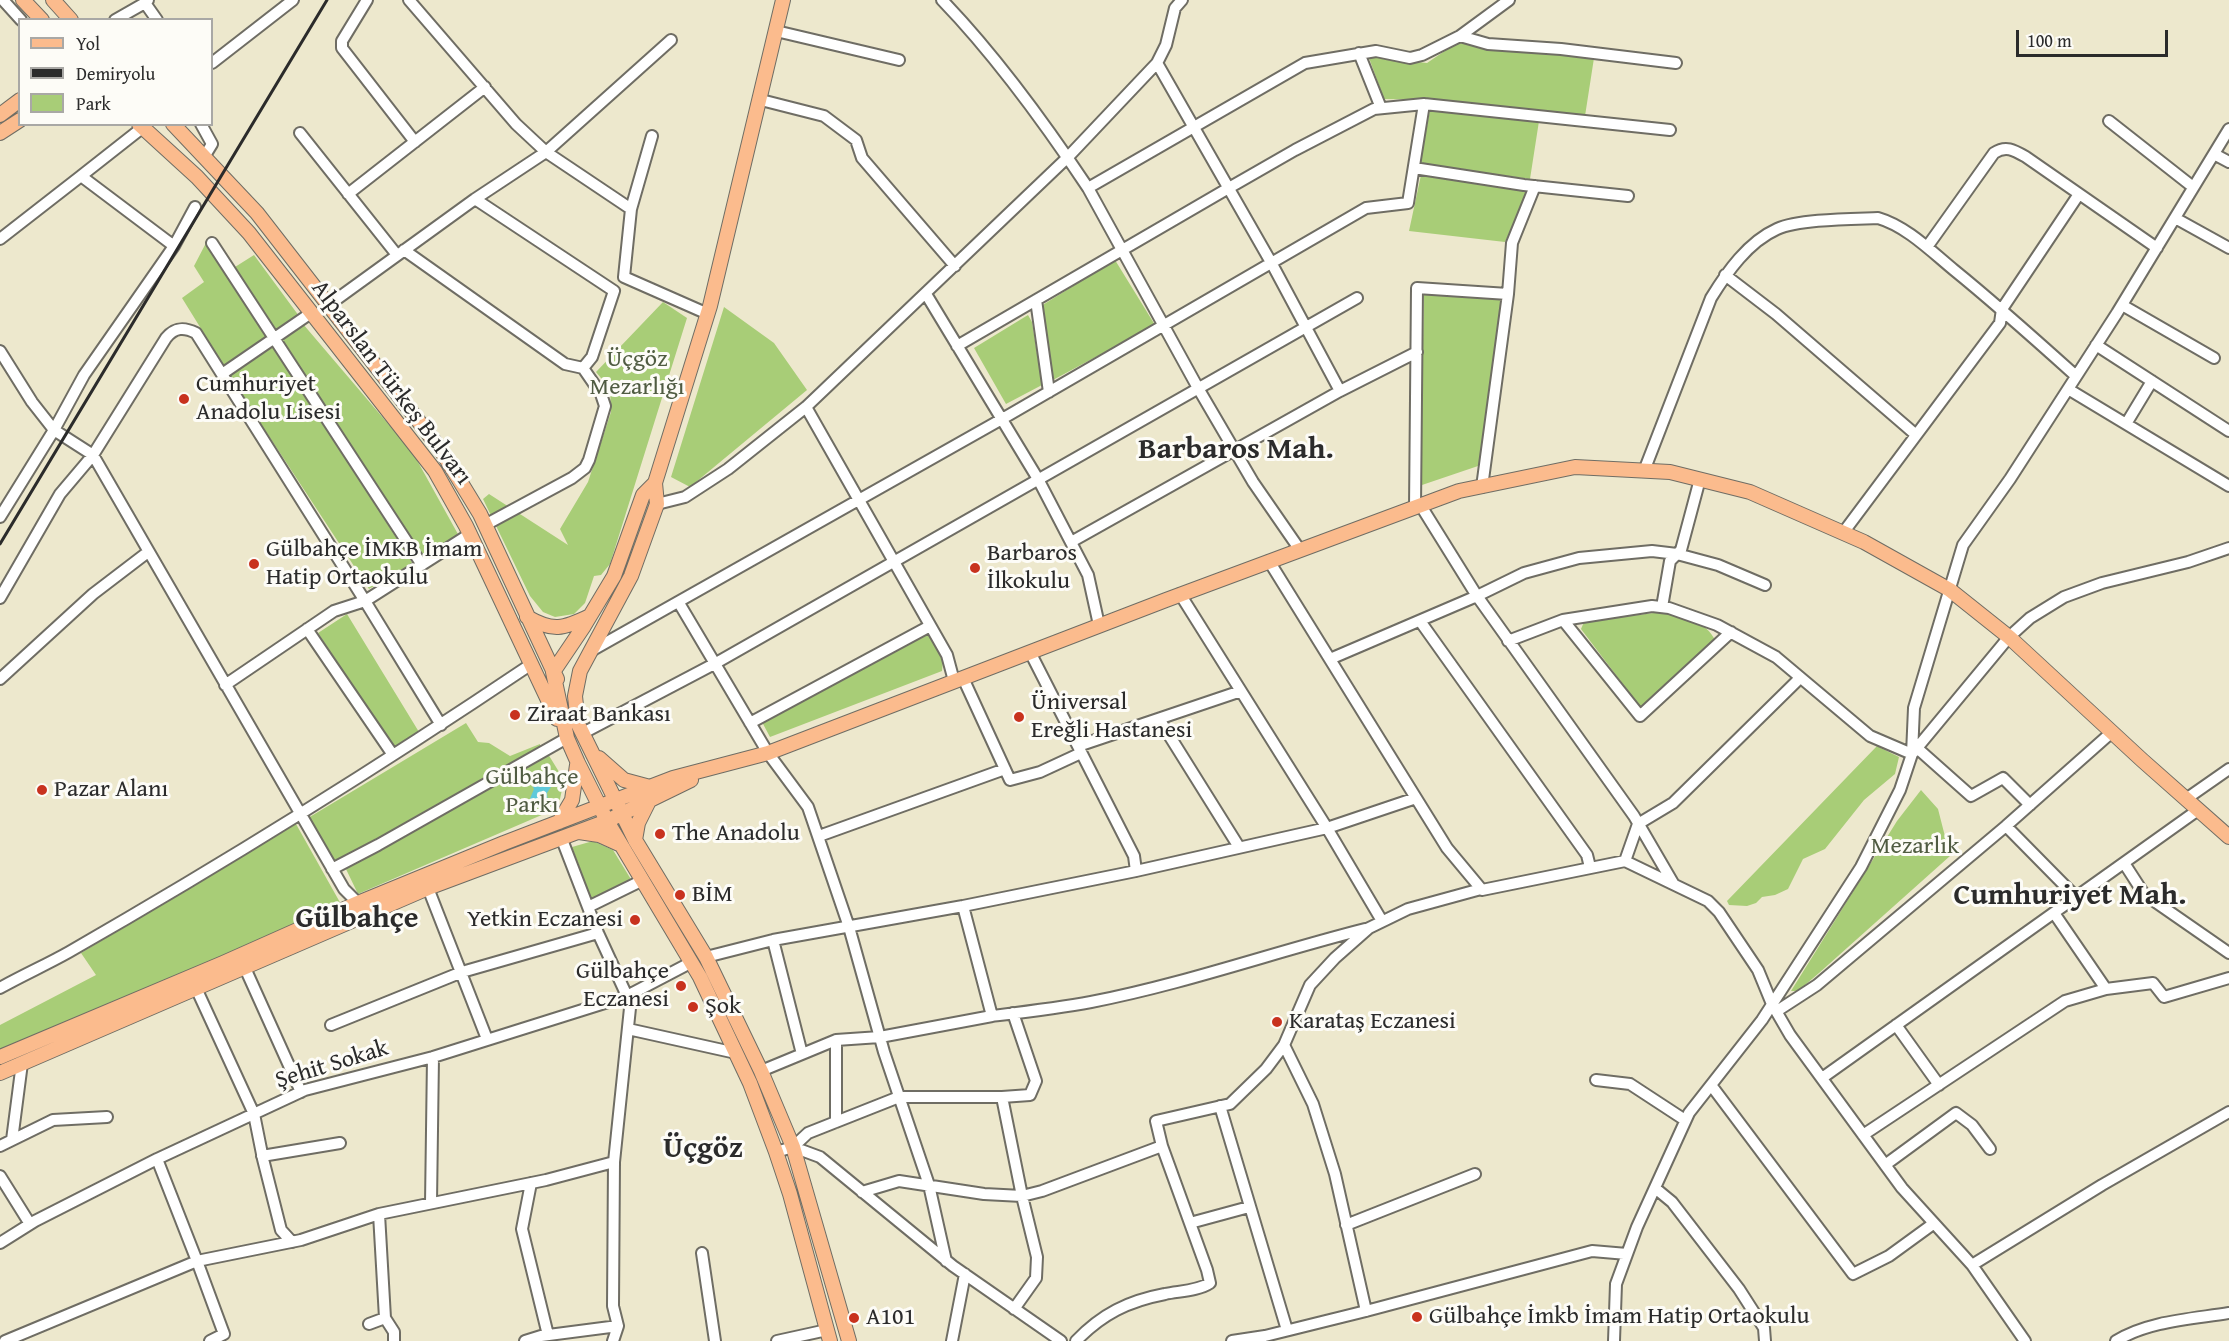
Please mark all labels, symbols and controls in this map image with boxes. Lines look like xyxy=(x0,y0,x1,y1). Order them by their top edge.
legend xyxy=(18,18,213,126)
scale bar xyxy=(2019,18,2170,56)
text: 100 m xyxy=(2027,27,2072,54)
text: Yol xyxy=(76,30,100,57)
text: Demiryolu xyxy=(76,60,155,87)
text: Park xyxy=(76,90,111,117)
street label: Alparslan Türkeş Bulvarı xyxy=(305,275,477,491)
park label: Üçgöz Mezarlığı xyxy=(590,346,684,402)
place label: Cumhuriyet Anadolu Lisesi xyxy=(196,371,341,427)
marker: Cumhuriyet Anadolu Lisesi xyxy=(177,392,191,406)
district label: Barbaros Mah. xyxy=(1138,432,1334,468)
place label: Gülbahçe İMKB İmam Hatip Ortaokulu xyxy=(266,536,482,592)
place label: Barbaros İlkokulu xyxy=(987,540,1077,596)
marker: Gülbahçe İMKB İmam Hatip Ortaokulu xyxy=(247,557,261,571)
marker: Barbaros İlkokulu xyxy=(968,561,982,575)
place label: Üniversal Ereğli Hastanesi xyxy=(1031,689,1192,745)
place label: Ziraat Bankası xyxy=(527,701,671,729)
marker: Ziraat Bankası xyxy=(508,708,522,722)
marker: Üniversal Ereğli Hastanesi xyxy=(1012,710,1026,724)
park label: Gülbahçe Parkı xyxy=(485,764,579,820)
place label: Pazar Alanı xyxy=(54,776,168,804)
marker: Pazar Alanı xyxy=(35,783,49,797)
place label: The Anadolu xyxy=(672,820,800,848)
marker: The Anadolu xyxy=(653,827,667,841)
park label: Mezarlık xyxy=(1871,833,1959,861)
district label: Cumhuriyet Mah. xyxy=(1954,878,2186,914)
place label: BİM xyxy=(692,881,733,909)
marker: BİM xyxy=(673,888,687,902)
district label: Gülbahçe xyxy=(296,901,418,937)
place label: Yetkin Eczanesi xyxy=(467,906,623,934)
marker: Yetkin Eczanesi xyxy=(628,913,642,927)
place label: Gülbahçe Eczanesi xyxy=(576,958,669,1014)
marker: Gülbahçe Eczanesi xyxy=(674,979,688,993)
place label: Şok xyxy=(705,993,741,1021)
marker: Şok xyxy=(686,1000,700,1014)
place label: Karataş Eczanesi xyxy=(1289,1008,1456,1036)
marker: Karataş Eczanesi xyxy=(1270,1015,1284,1029)
street label: Şehit Sokak xyxy=(272,1034,392,1096)
district label: Üçgöz xyxy=(663,1131,743,1167)
place label: Gülbahçe İmkb İmam Hatip Ortaokulu xyxy=(1429,1303,1810,1331)
place label: A101 xyxy=(866,1304,915,1332)
marker: Gülbahçe İmkb İmam Hatip Ortaokulu xyxy=(1410,1310,1424,1324)
marker: A101 xyxy=(847,1311,861,1325)

